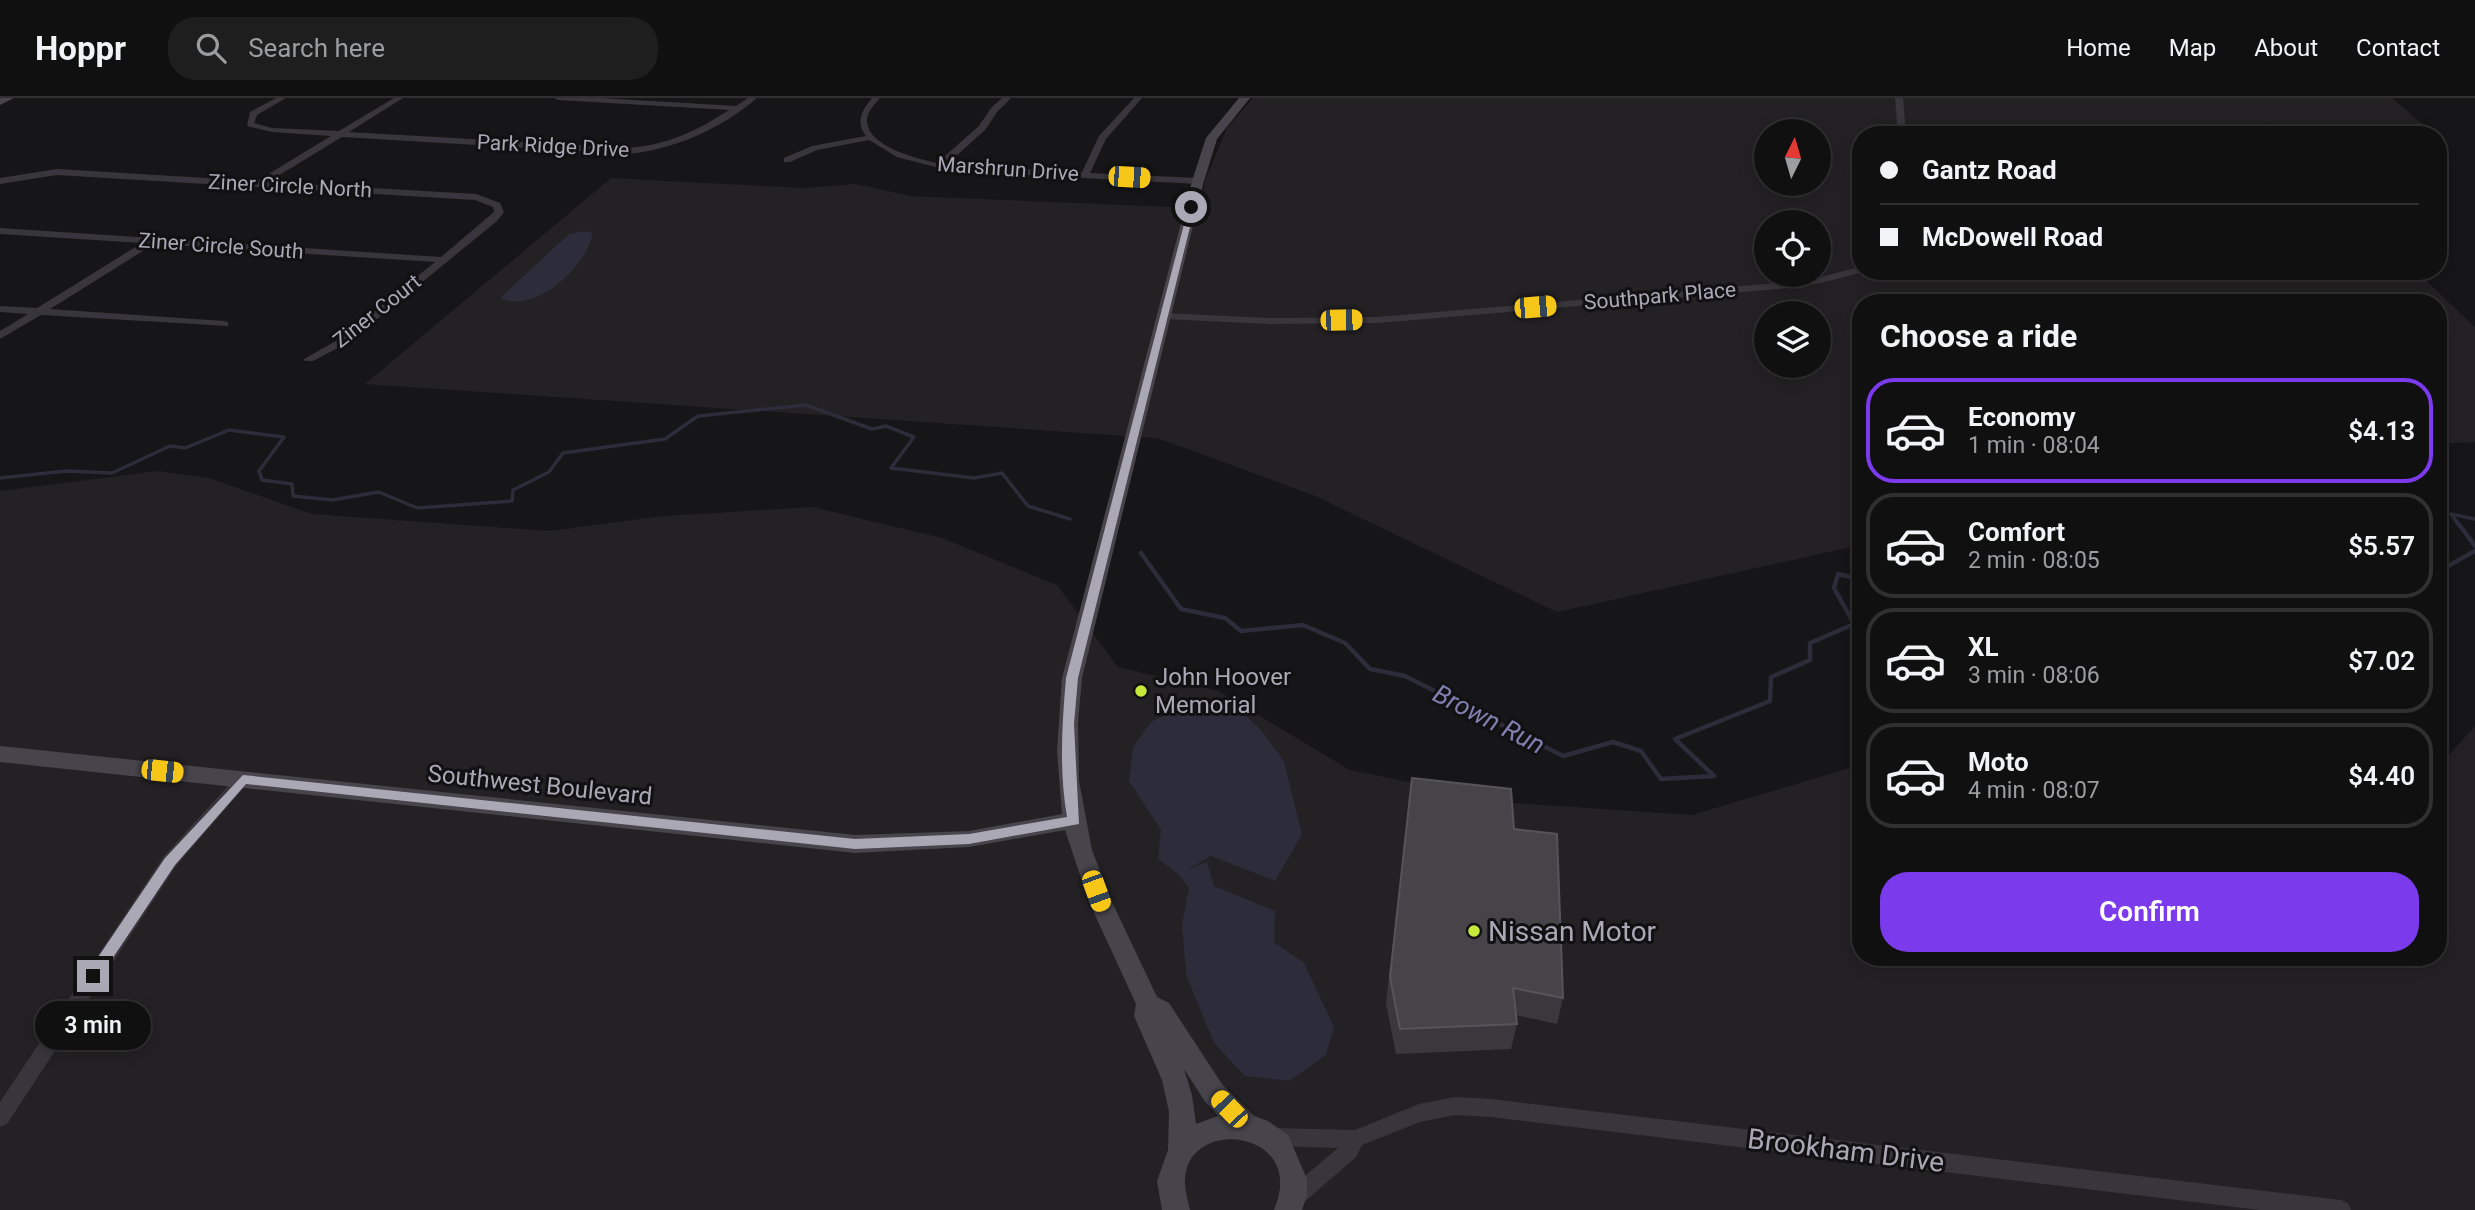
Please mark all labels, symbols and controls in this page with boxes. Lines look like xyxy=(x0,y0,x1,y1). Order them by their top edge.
search box xyxy=(168,17,658,80)
text: Hoppr xyxy=(35,29,126,68)
icon: search xyxy=(192,29,230,67)
text: Search here xyxy=(248,33,385,63)
text: Home xyxy=(2066,34,2131,62)
text: Map xyxy=(2169,34,2216,62)
text: About xyxy=(2254,34,2318,62)
text: Contact xyxy=(2356,34,2440,62)
north arrow xyxy=(1754,119,1830,196)
map controls xyxy=(1754,119,1831,378)
street label: Park Ridge Drive xyxy=(476,130,630,162)
street label: Marshrun Drive xyxy=(936,152,1080,186)
text: Gantz Road xyxy=(1922,155,2057,185)
car xyxy=(1108,165,1151,189)
street label: Ziner Circle North xyxy=(208,170,372,202)
route start xyxy=(1175,191,1207,223)
button: locate xyxy=(1754,210,1831,287)
text: McDowell Road xyxy=(1922,222,2103,252)
street label: Ziner Circle South xyxy=(138,228,304,264)
street label: Ziner Court xyxy=(328,269,426,353)
street label: Southpark Place xyxy=(1583,277,1737,315)
car xyxy=(1514,295,1557,319)
button: layers xyxy=(1754,301,1831,378)
car xyxy=(1320,309,1363,331)
text: Choose a ride xyxy=(1880,317,2077,355)
icon: car xyxy=(1884,399,1947,462)
text: Economy xyxy=(1968,402,2075,432)
text: $4.13 xyxy=(2348,416,2415,446)
text: 1 min · 08:04 xyxy=(1968,432,2100,459)
icon: car xyxy=(1884,514,1947,577)
text: Comfort xyxy=(1968,517,2065,547)
text: $5.57 xyxy=(2348,531,2415,561)
text: 2 min · 08:05 xyxy=(1968,547,2100,574)
icon: car xyxy=(1884,629,1947,692)
text: XL xyxy=(1968,632,1999,662)
text: $7.02 xyxy=(2348,646,2415,676)
text: 3 min · 08:06 xyxy=(1968,662,2100,689)
place label: John Hoover Memorial xyxy=(1155,663,1291,719)
water label: Brown Run xyxy=(1428,678,1550,760)
marker: John Hoover Memorial xyxy=(1133,683,1149,699)
icon: car xyxy=(1884,744,1947,807)
text: Moto xyxy=(1968,747,2029,777)
car xyxy=(141,758,184,784)
street label: Southwest Boulevard xyxy=(426,759,654,811)
text: $4.40 xyxy=(2348,761,2415,791)
text: 4 min · 08:07 xyxy=(1968,777,2100,804)
car xyxy=(1079,868,1114,914)
button: Confirm xyxy=(1880,872,2419,952)
place label: Nissan Motor xyxy=(1488,915,1657,948)
marker: Nissan Motor xyxy=(1466,923,1482,939)
route end xyxy=(77,960,109,992)
callout: 3 min xyxy=(35,1001,151,1050)
text: 3 min xyxy=(64,1012,122,1039)
car xyxy=(1207,1087,1252,1131)
street label: Brookham Drive xyxy=(1746,1122,1946,1179)

